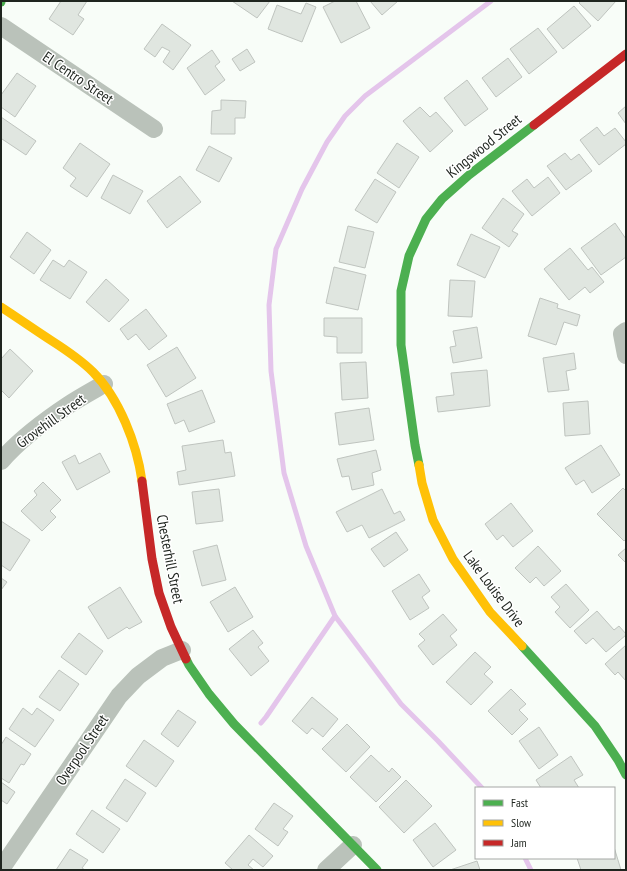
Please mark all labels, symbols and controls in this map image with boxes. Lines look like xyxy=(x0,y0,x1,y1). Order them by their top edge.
street label: El Centro Street xyxy=(39,47,117,108)
street label: Kingswood Street xyxy=(442,110,525,182)
street label: Grovehill Street xyxy=(12,389,89,452)
street label: Chesterhill Street xyxy=(153,513,188,605)
street label: Lake Louise Drive xyxy=(460,547,529,631)
street label: Overpool Street xyxy=(51,711,112,789)
legend xyxy=(475,787,615,859)
text: Fast xyxy=(511,795,529,810)
text: Slow xyxy=(511,815,532,830)
text: Jam xyxy=(510,835,527,850)

